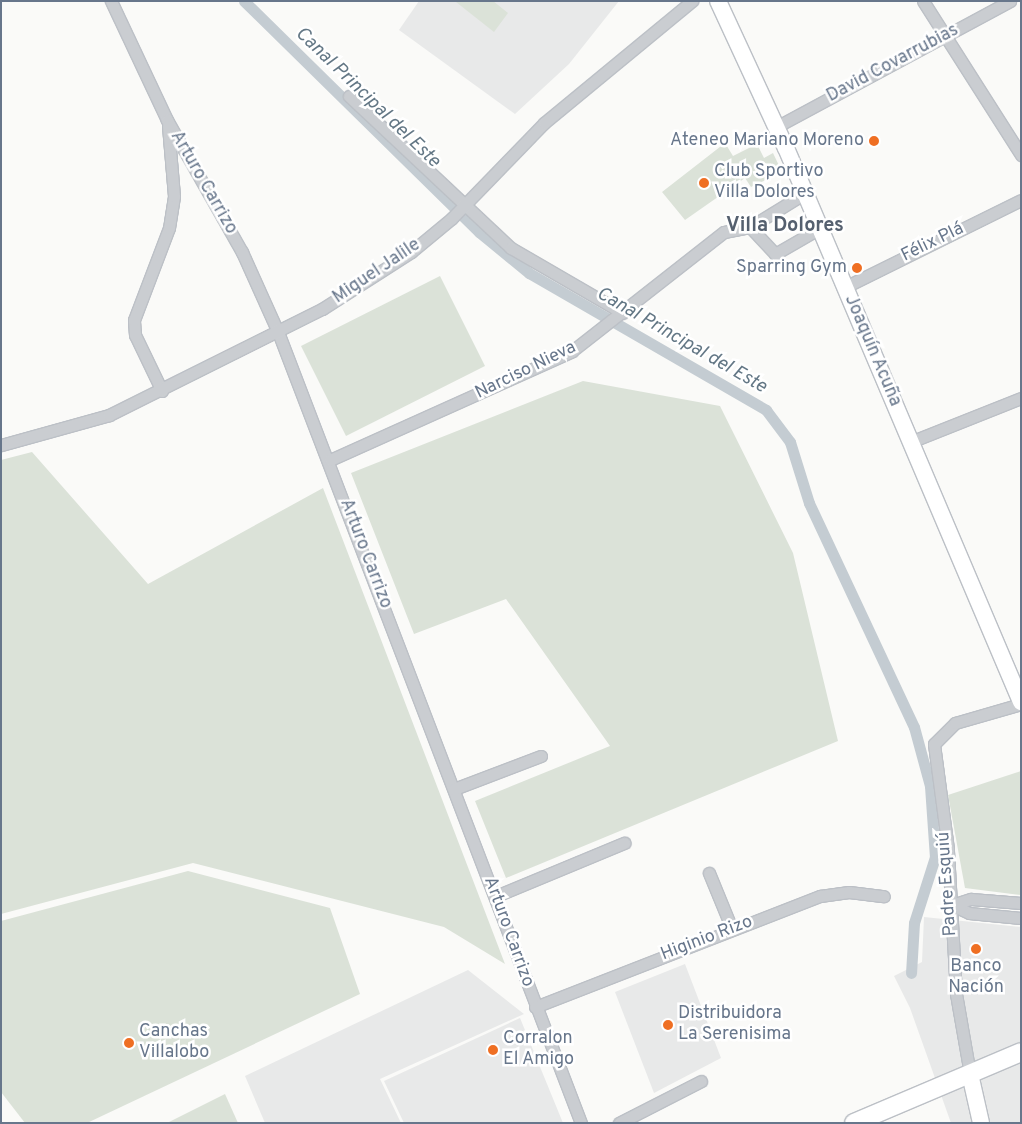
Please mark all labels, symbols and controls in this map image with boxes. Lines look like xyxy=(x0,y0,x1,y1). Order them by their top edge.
street label: David Covarrubias xyxy=(823,20,963,108)
water label: Canal Principal del Este xyxy=(290,23,444,173)
street label: Arturo Carrizo xyxy=(165,128,241,238)
place label: Ateneo Mariano Moreno xyxy=(670,130,864,152)
marker: Ateneo Mariano Moreno xyxy=(868,135,880,147)
place label: Club Sportivo Villa Dolores xyxy=(714,162,823,204)
marker: Club Sportivo Villa Dolores xyxy=(698,177,710,189)
district label: Villa Dolores xyxy=(726,214,844,238)
street label: Félix Plá xyxy=(898,219,968,267)
street label: Miguel Jalile xyxy=(329,235,425,309)
place label: Sparring Gym xyxy=(736,257,847,279)
marker: Sparring Gym xyxy=(851,262,863,274)
water label: Canal Principal del Este xyxy=(592,283,770,399)
street label: Joaquín Acuña xyxy=(839,292,905,410)
street label: Narciso Nieva xyxy=(472,337,580,405)
street label: Arturo Carrizo xyxy=(334,496,396,612)
street label: Padre Esquiú xyxy=(934,831,962,937)
street label: Arturo Carrizo xyxy=(478,874,538,990)
street label: Higinio Rizo xyxy=(658,912,756,966)
marker: Banco Nación xyxy=(970,943,982,955)
place label: Banco Nación xyxy=(948,957,1004,1000)
place label: Distribuidora La Serenisima xyxy=(678,1004,791,1046)
marker: Distribuidora La Serenisima xyxy=(662,1019,674,1031)
place label: Canchas Villalobo xyxy=(139,1022,209,1064)
place label: Corralon El Amigo xyxy=(503,1029,575,1072)
marker: Canchas Villalobo xyxy=(123,1037,135,1049)
marker: Corralon El Amigo xyxy=(487,1044,499,1056)

